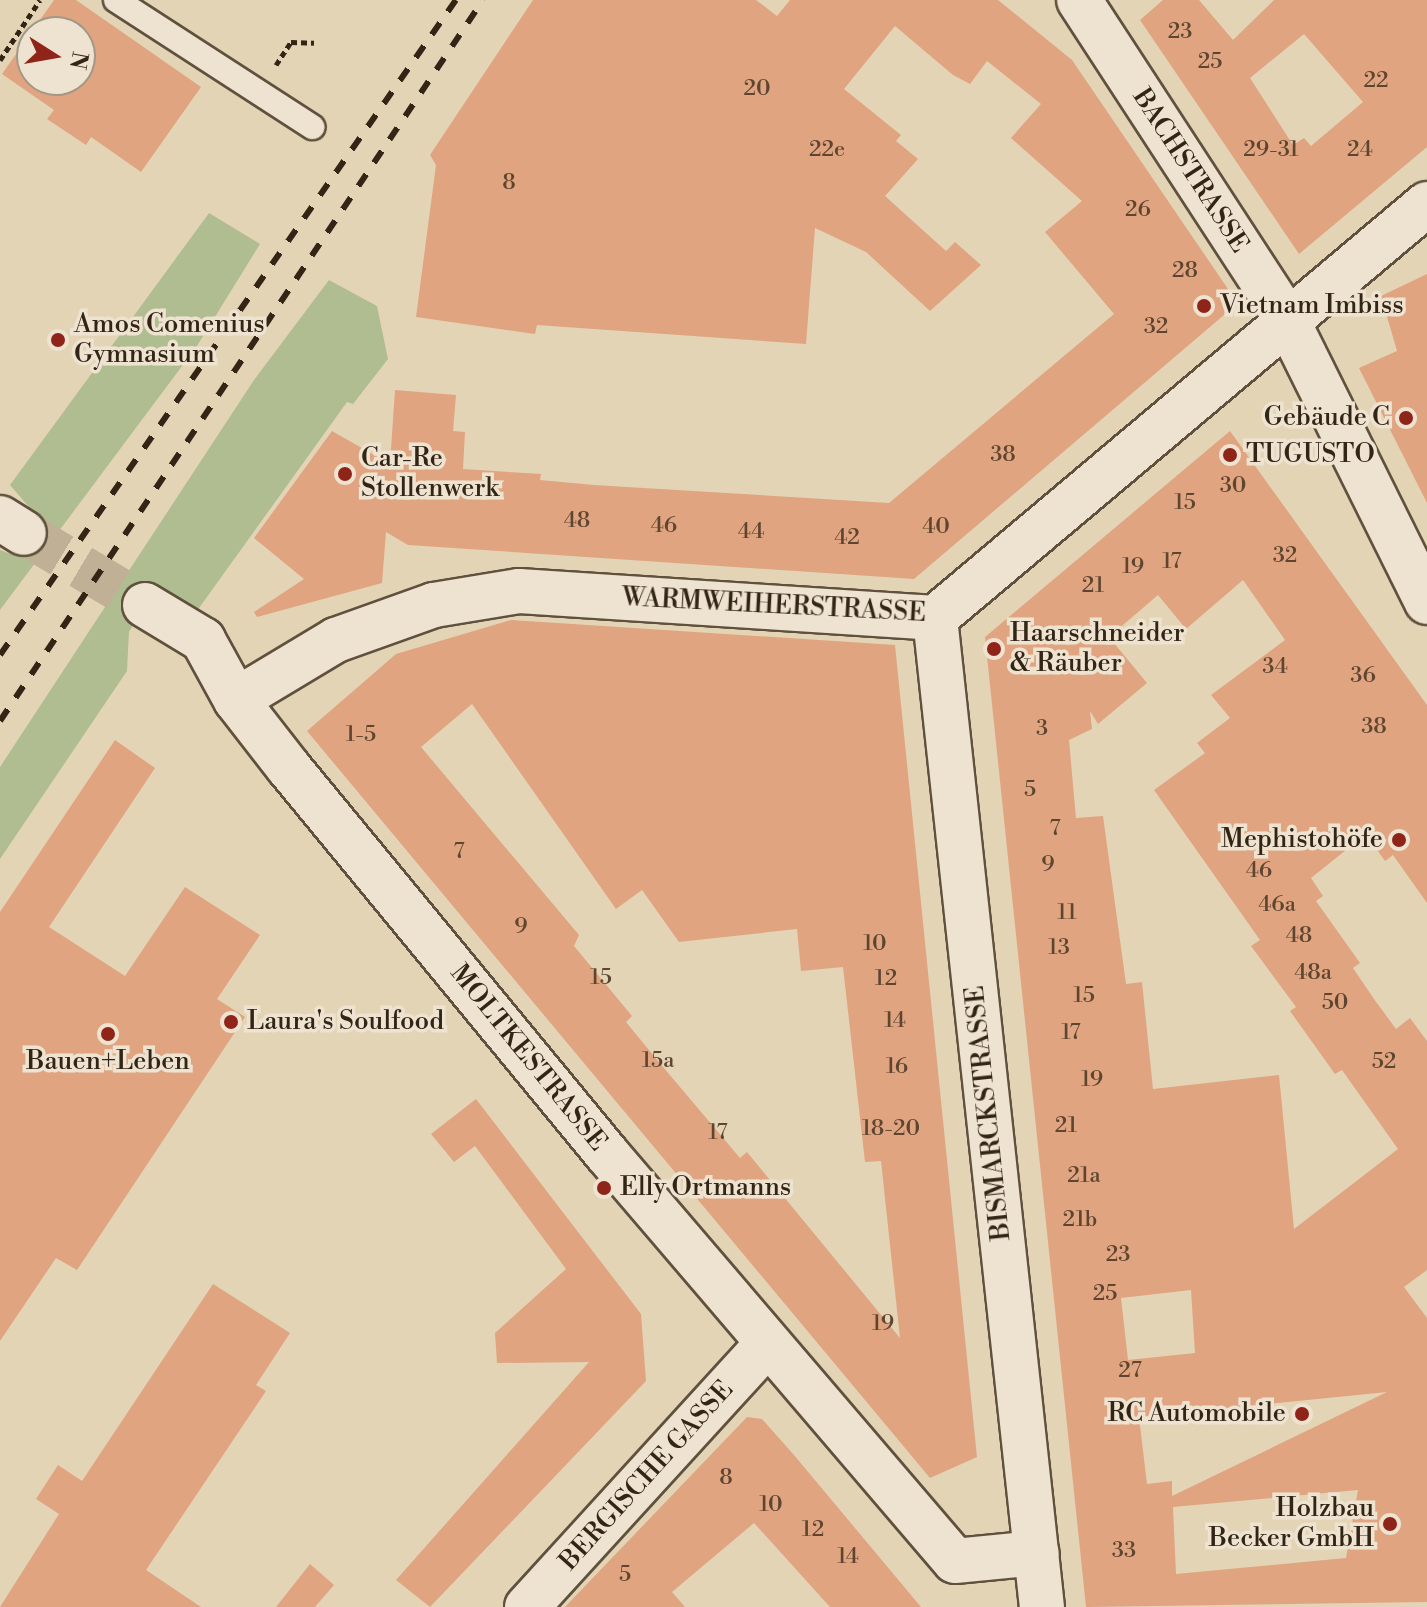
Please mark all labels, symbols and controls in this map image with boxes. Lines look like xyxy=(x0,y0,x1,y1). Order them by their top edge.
north arrow xyxy=(16,16,96,96)
house number: 23 xyxy=(1168,19,1192,45)
text: N xyxy=(63,49,93,71)
house number: 25 xyxy=(1198,49,1222,75)
house number: 22 xyxy=(1363,68,1389,94)
house number: 20 xyxy=(743,76,771,102)
street label: BACHSTRASSE xyxy=(1125,83,1255,259)
house number: 22e xyxy=(809,137,845,163)
house number: 29-31 xyxy=(1243,137,1299,163)
house number: 24 xyxy=(1347,137,1373,163)
house number: 8 xyxy=(502,170,516,196)
house number: 26 xyxy=(1125,197,1151,223)
house number: 28 xyxy=(1172,258,1198,284)
place label: Vietnam Imbiss xyxy=(1220,290,1404,322)
marker: Vietnam Imbiss xyxy=(1195,297,1213,315)
place label: Amos Comenius Gymnasium xyxy=(74,309,265,370)
house number: 32 xyxy=(1144,314,1168,340)
marker: Amos Comenius Gymnasium xyxy=(49,331,67,349)
place label: Gebäude C xyxy=(1264,402,1390,434)
marker: Gebäude C xyxy=(1397,409,1415,427)
place label: TUGUSTO xyxy=(1246,439,1375,471)
house number: 38 xyxy=(990,442,1016,468)
place label: Car-Re Stollenwerk xyxy=(361,443,499,504)
marker: TUGUSTO xyxy=(1221,446,1239,464)
marker: Car-Re Stollenwerk xyxy=(336,465,354,483)
house number: 30 xyxy=(1220,473,1246,499)
house number: 15 xyxy=(1174,490,1196,516)
house number: 48 xyxy=(564,508,590,534)
house number: 46 xyxy=(651,513,677,539)
house number: 40 xyxy=(922,514,950,540)
house number: 44 xyxy=(738,519,764,545)
house number: 42 xyxy=(834,525,860,551)
house number: 32 xyxy=(1273,543,1297,569)
house number: 17 xyxy=(1162,549,1182,575)
house number: 19 xyxy=(1122,554,1144,580)
house number: 21 xyxy=(1082,573,1104,599)
street label: WARMWEIHERSTRASSE xyxy=(621,582,927,630)
place label: Haarschneider & Räuber xyxy=(1010,618,1185,680)
marker: Haarschneider & Räuber xyxy=(985,640,1003,658)
house number: 34 xyxy=(1262,654,1288,680)
house number: 36 xyxy=(1350,663,1376,689)
house number: 38 xyxy=(1361,714,1387,740)
house number: 3 xyxy=(1036,716,1048,742)
house number: 1-5 xyxy=(346,722,376,748)
house number: 5 xyxy=(1024,777,1036,803)
house number: 7 xyxy=(1049,816,1061,842)
place label: Mephistohöfe xyxy=(1221,824,1383,856)
marker: Mephistohöfe xyxy=(1390,831,1408,849)
house number: 7 xyxy=(453,839,465,865)
house number: 9 xyxy=(1041,852,1055,878)
house number: 46 xyxy=(1246,858,1272,884)
house number: 46a xyxy=(1258,892,1296,918)
house number: 11 xyxy=(1057,900,1077,926)
house number: 9 xyxy=(514,914,528,940)
house number: 48 xyxy=(1286,923,1312,949)
house number: 10 xyxy=(863,931,887,957)
house number: 13 xyxy=(1048,935,1070,961)
street label: MOLTKESTRASSE xyxy=(443,958,613,1158)
house number: 48a xyxy=(1294,960,1332,986)
house number: 15 xyxy=(590,965,612,991)
house number: 12 xyxy=(875,966,897,992)
house number: 15 xyxy=(1073,983,1095,1009)
street label: BISMARCKSTRASSE xyxy=(960,984,1018,1242)
house number: 50 xyxy=(1322,990,1348,1016)
place label: Laura's Soulfood xyxy=(247,1006,444,1038)
house number: 14 xyxy=(884,1008,906,1034)
marker: Laura's Soulfood xyxy=(222,1013,240,1031)
house number: 17 xyxy=(1061,1020,1081,1046)
marker: Bauen+Leben xyxy=(99,1025,117,1043)
place label: Bauen+Leben xyxy=(26,1046,190,1078)
house number: 15a xyxy=(642,1048,674,1074)
house number: 52 xyxy=(1372,1049,1396,1075)
house number: 16 xyxy=(886,1054,908,1080)
house number: 19 xyxy=(1081,1067,1103,1093)
house number: 21 xyxy=(1055,1113,1077,1139)
house number: 18-20 xyxy=(862,1116,920,1142)
house number: 17 xyxy=(708,1120,728,1146)
house number: 21a xyxy=(1067,1163,1101,1189)
place label: Elly Ortmanns xyxy=(620,1172,791,1204)
marker: Elly Ortmanns xyxy=(595,1179,613,1197)
house number: 21b xyxy=(1063,1207,1097,1233)
house number: 23 xyxy=(1106,1242,1130,1268)
house number: 25 xyxy=(1093,1281,1117,1307)
house number: 19 xyxy=(872,1311,894,1337)
house number: 27 xyxy=(1118,1358,1142,1384)
street label: BERGISCHE GASSE xyxy=(554,1375,740,1577)
place label: RC Automobile xyxy=(1108,1398,1286,1430)
marker: RC Automobile xyxy=(1293,1405,1311,1423)
house number: 8 xyxy=(719,1465,733,1491)
house number: 10 xyxy=(759,1492,783,1518)
place label: Holzbau Becker GmbH xyxy=(1209,1493,1374,1554)
marker: Holzbau Becker GmbH xyxy=(1381,1515,1399,1533)
house number: 12 xyxy=(802,1517,824,1543)
house number: 33 xyxy=(1112,1538,1136,1564)
house number: 14 xyxy=(837,1544,859,1570)
house number: 5 xyxy=(619,1562,631,1588)

